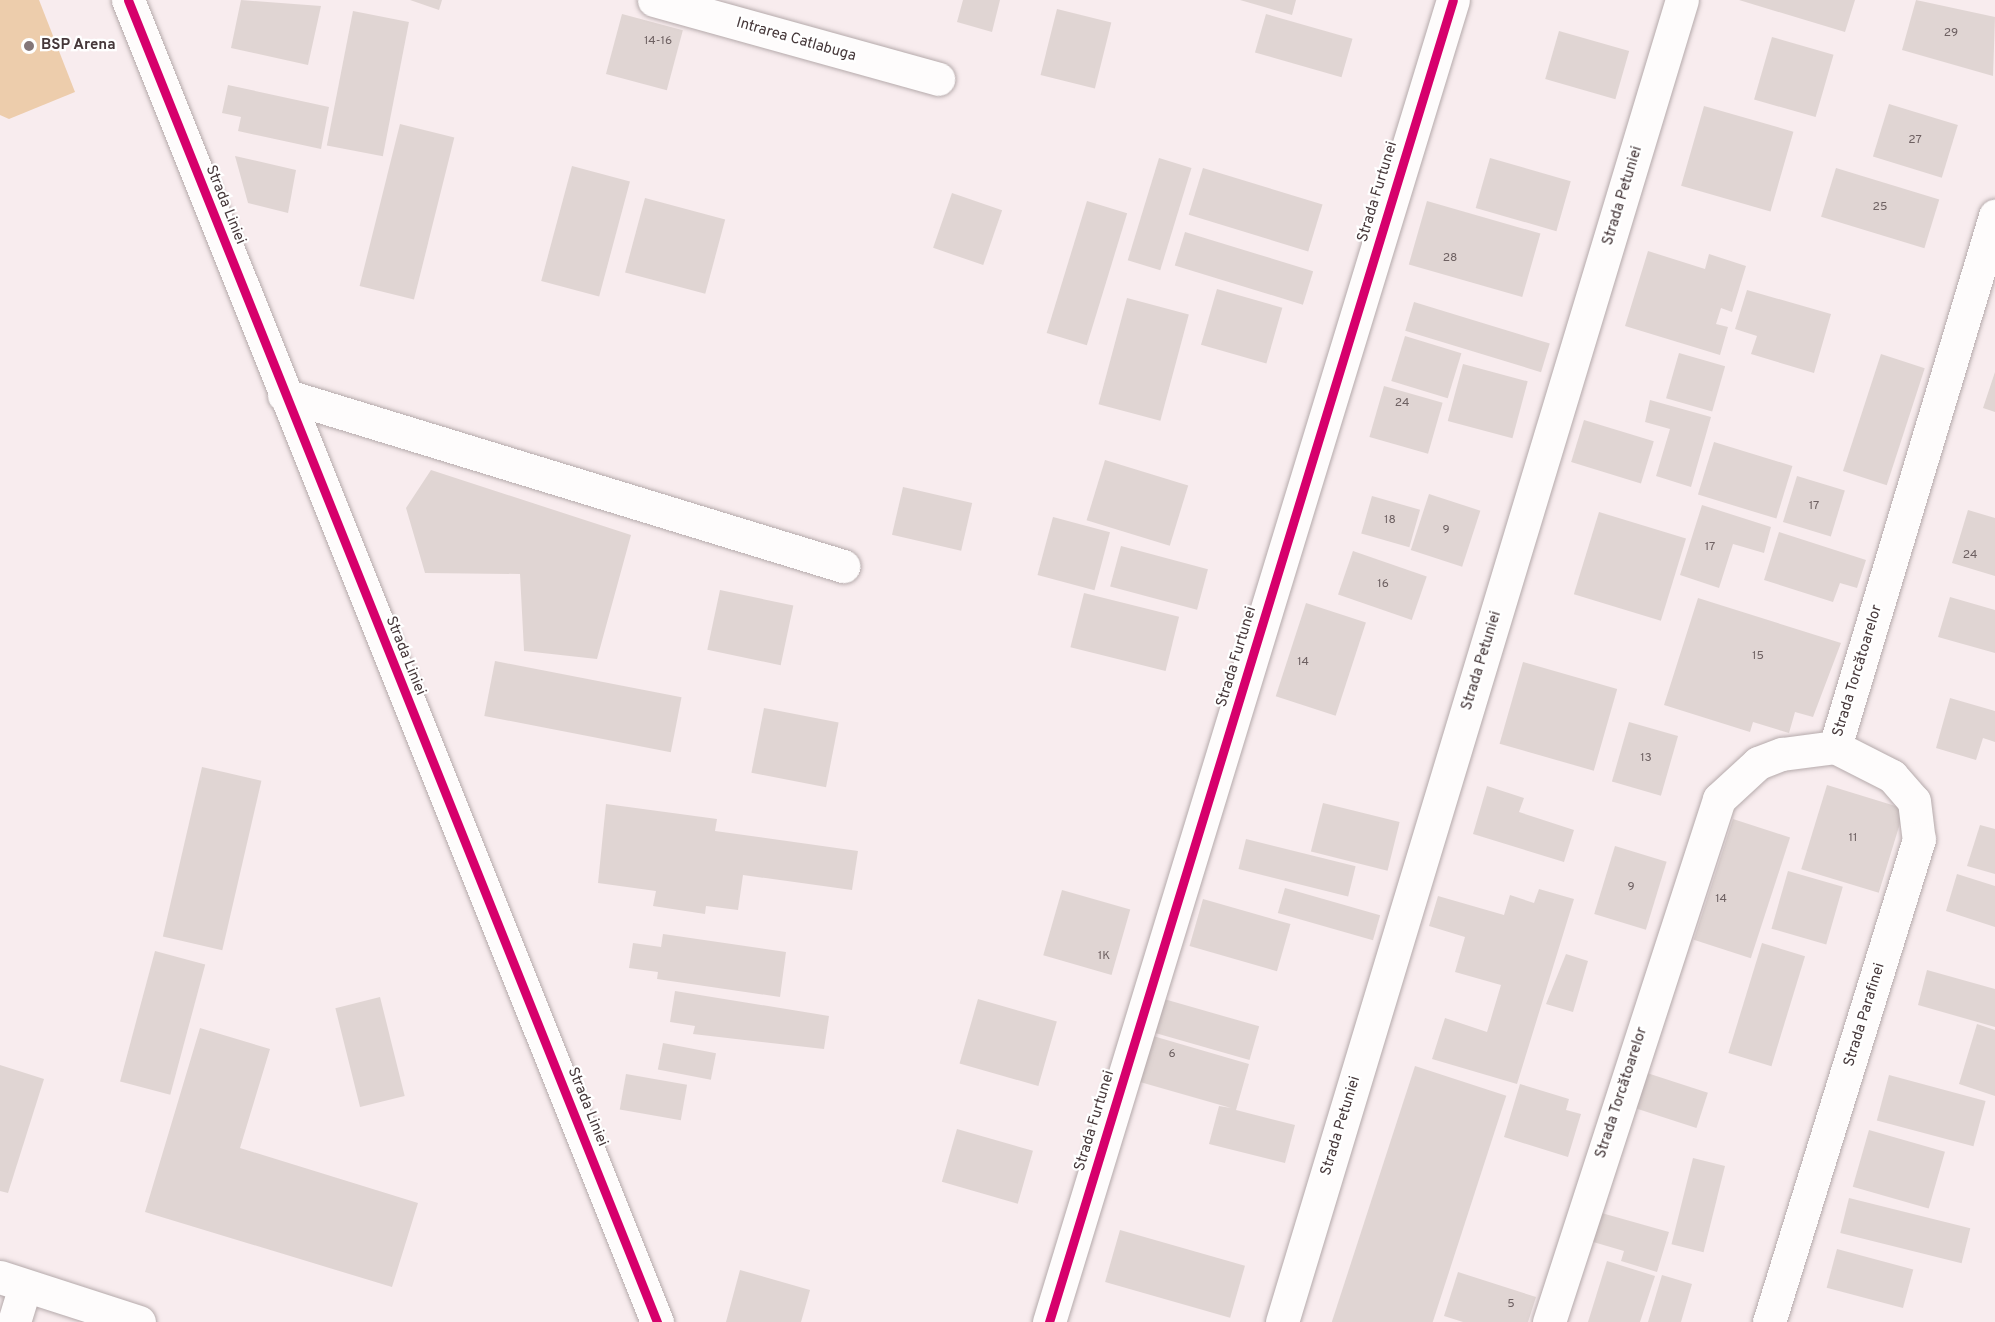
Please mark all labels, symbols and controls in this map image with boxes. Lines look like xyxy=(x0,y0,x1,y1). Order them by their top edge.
street label: Intrarea Catlabuga xyxy=(734,14,858,66)
house number: 29 xyxy=(1944,27,1958,41)
house number: 14-16 xyxy=(644,35,672,49)
place label: BSP Arena xyxy=(41,37,116,55)
marker: BSP Arena xyxy=(22,39,36,53)
house number: 27 xyxy=(1908,134,1922,148)
street label: Strada Furtunei xyxy=(1354,139,1402,245)
street label: Strada Petuniei xyxy=(1599,144,1647,248)
street label: Strada Liniei xyxy=(201,163,249,247)
house number: 25 xyxy=(1873,201,1887,215)
house number: 28 xyxy=(1443,252,1457,266)
house number: 24 xyxy=(1395,397,1409,411)
house number: 17 xyxy=(1809,500,1819,514)
house number: 18 xyxy=(1384,514,1396,528)
house number: 9 xyxy=(1442,524,1450,538)
house number: 17 xyxy=(1705,541,1715,555)
house number: 24 xyxy=(1963,549,1977,563)
house number: 16 xyxy=(1377,578,1389,592)
street label: Strada Torcătoarelor xyxy=(1829,603,1887,739)
street label: Strada Furtunei xyxy=(1213,604,1261,710)
street label: Strada Petuniei xyxy=(1458,609,1506,713)
street label: Strada Liniei xyxy=(381,614,429,698)
house number: 15 xyxy=(1752,650,1764,664)
house number: 14 xyxy=(1297,656,1309,670)
house number: 13 xyxy=(1640,752,1652,766)
house number: 11 xyxy=(1849,832,1857,846)
house number: 9 xyxy=(1627,881,1635,895)
house number: 14 xyxy=(1715,893,1727,907)
house number: 1K xyxy=(1098,950,1110,964)
street label: Strada Parafinei xyxy=(1841,961,1889,1069)
street label: Strada Torcătoarelor xyxy=(1592,1025,1652,1161)
house number: 6 xyxy=(1168,1048,1176,1062)
street label: Strada Liniei xyxy=(563,1065,611,1149)
street label: Strada Furtunei xyxy=(1071,1068,1119,1174)
street label: Strada Petuniei xyxy=(1317,1074,1365,1178)
house number: 5 xyxy=(1507,1298,1515,1312)

